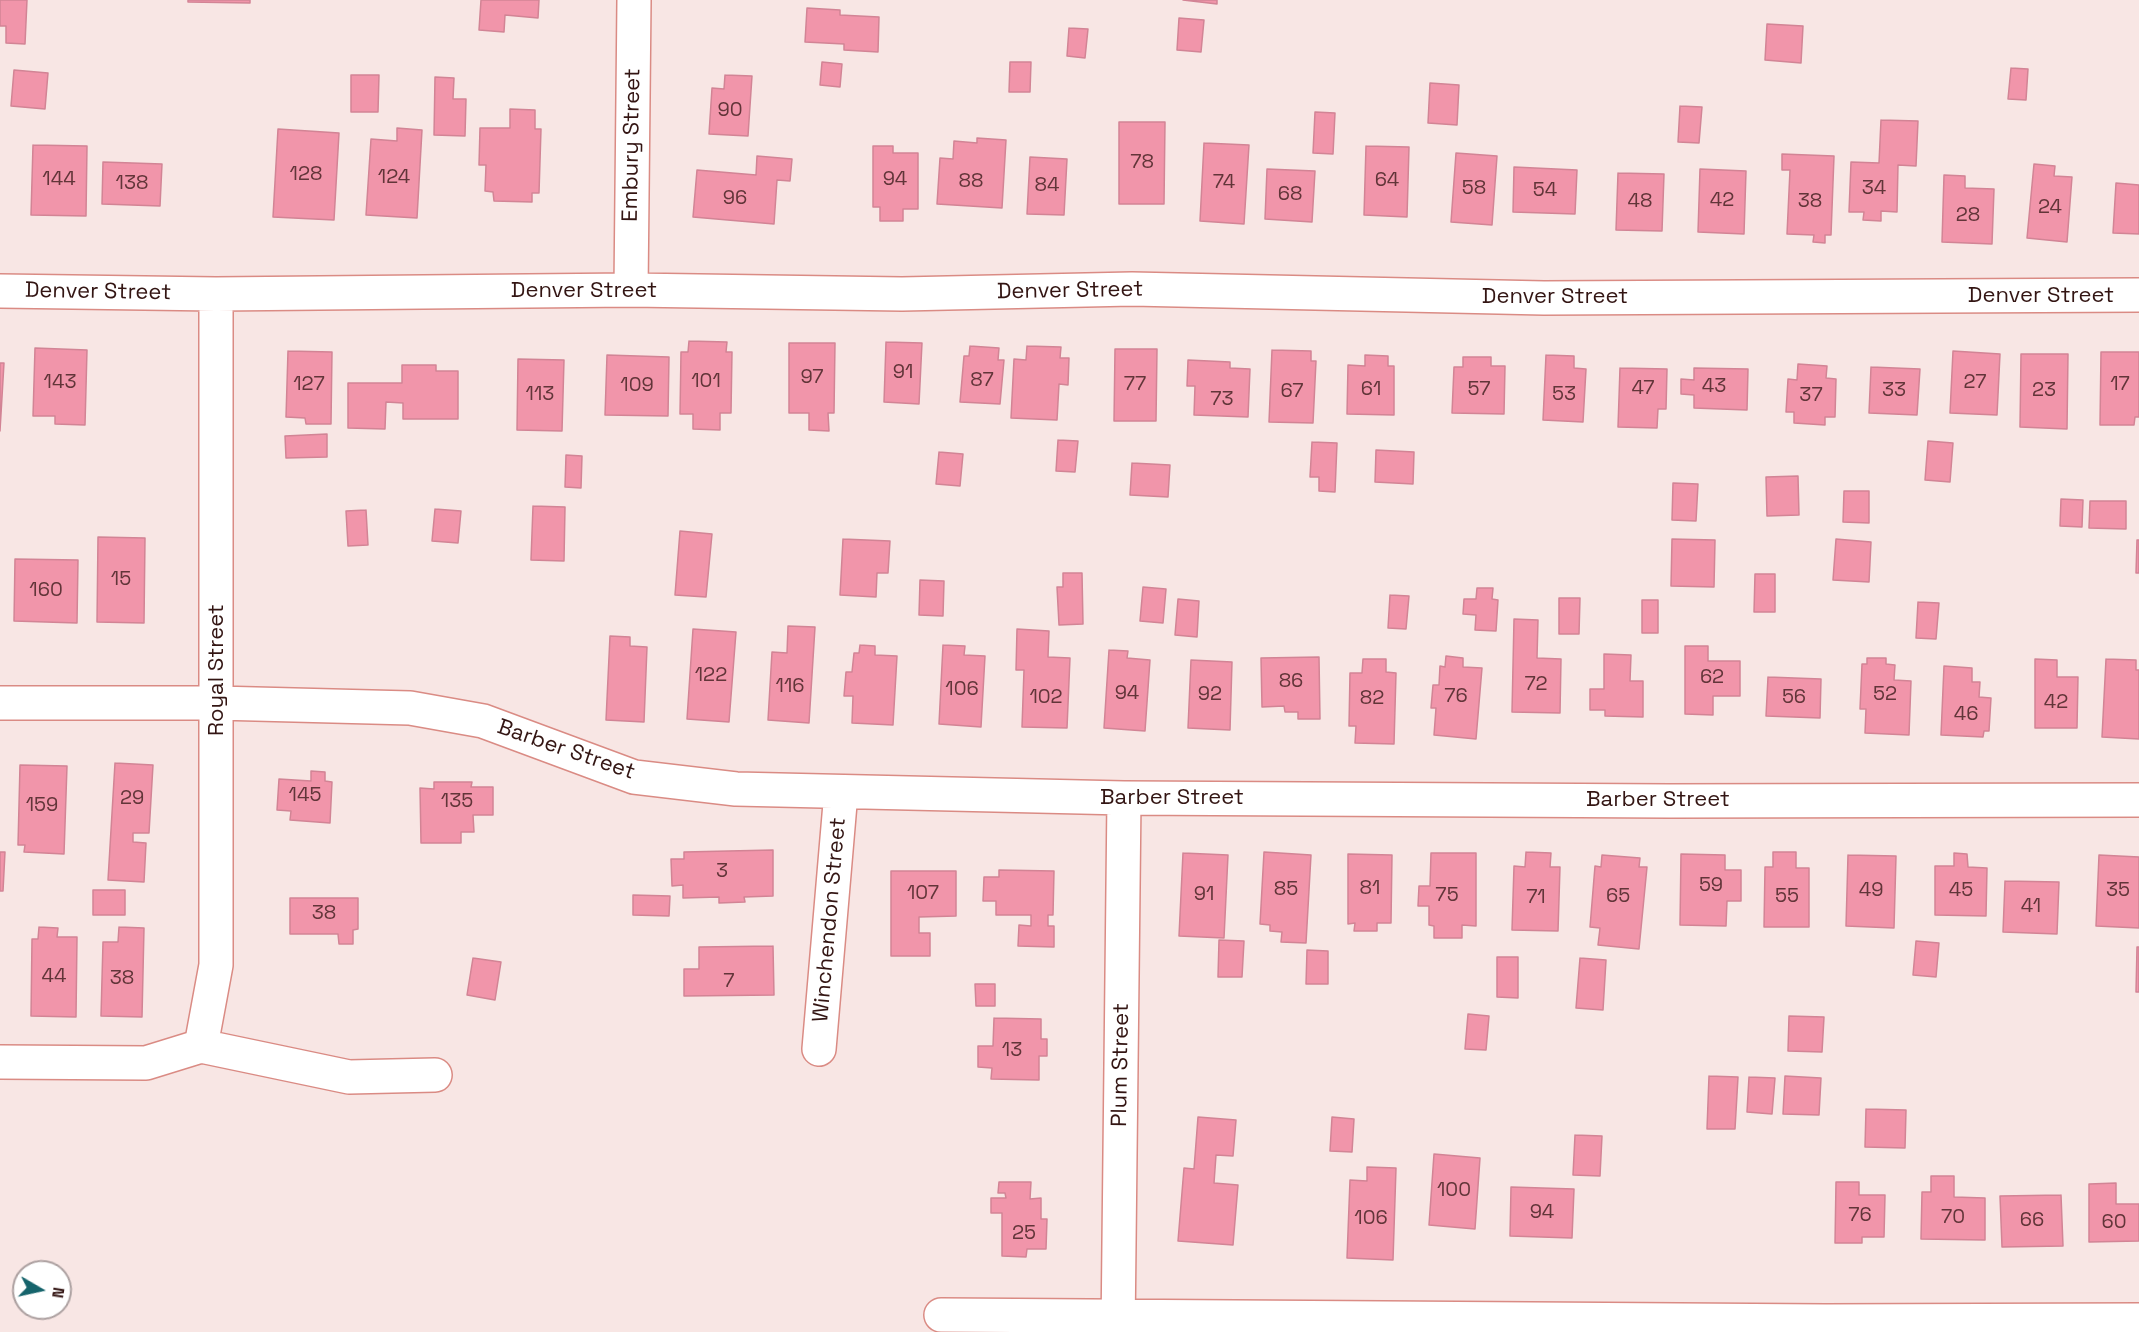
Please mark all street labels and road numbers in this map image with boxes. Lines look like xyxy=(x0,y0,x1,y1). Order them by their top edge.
street label: Embury Street xyxy=(617,68,647,222)
street label: Denver Street xyxy=(997,277,1143,305)
street label: Denver Street xyxy=(25,278,171,306)
street label: Denver Street xyxy=(511,278,657,304)
street label: Denver Street xyxy=(1968,283,2114,309)
street label: Denver Street xyxy=(1482,284,1628,310)
street label: Royal Street xyxy=(204,604,230,736)
street label: Barber Street xyxy=(494,714,638,786)
street label: Barber Street xyxy=(1100,785,1244,811)
street label: Barber Street xyxy=(1586,787,1730,813)
street label: Winchendon Street xyxy=(808,817,852,1023)
street label: Plum Street xyxy=(1107,1003,1135,1127)

